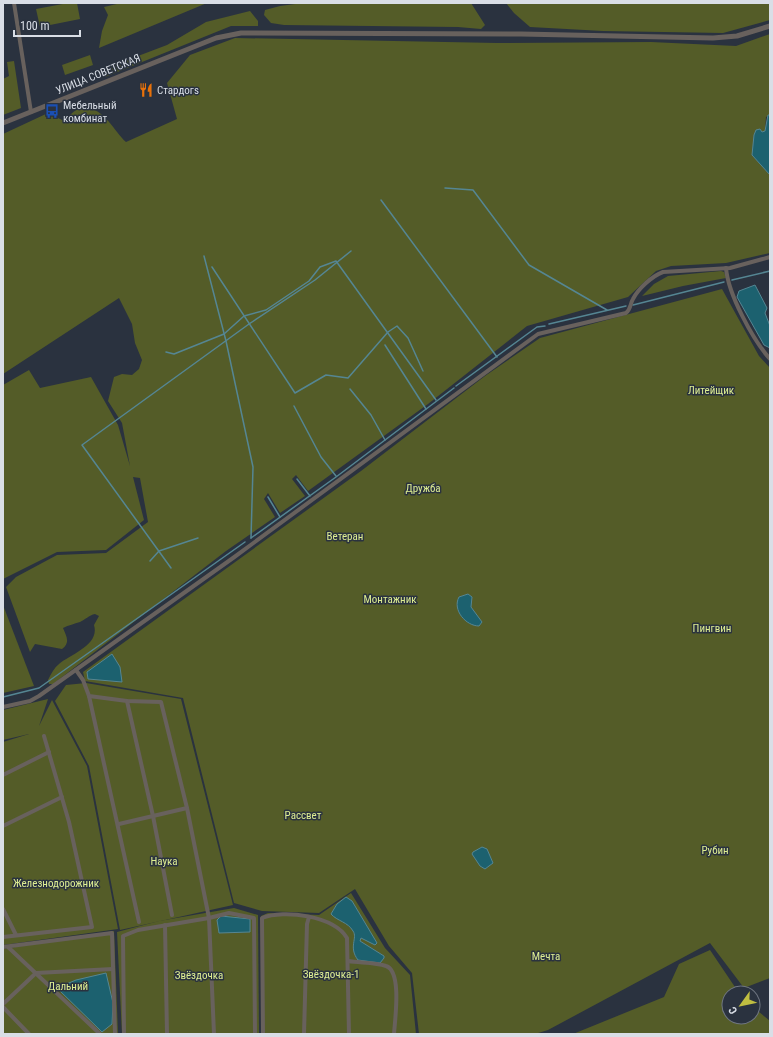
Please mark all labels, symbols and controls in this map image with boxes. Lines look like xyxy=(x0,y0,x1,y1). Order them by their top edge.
scale bar xyxy=(14,12,80,38)
text: 100 m xyxy=(20,19,50,33)
street label: УЛИЦА СОВЕТСКАЯ xyxy=(54,52,142,97)
restaurant icon: Стардогs xyxy=(138,82,154,98)
place label: Стардогs xyxy=(157,84,199,97)
place label: Мебельный комбинат xyxy=(63,99,117,125)
bus stop icon: Мебельный комбинат xyxy=(44,103,60,119)
park label: Литейщик xyxy=(688,384,735,397)
park label: Дружба xyxy=(405,482,441,495)
park label: Ветеран xyxy=(327,530,363,543)
park label: Монтажник xyxy=(363,593,417,606)
park label: Пингвин xyxy=(693,622,731,635)
park label: Рассвет xyxy=(285,809,322,822)
park label: Рубин xyxy=(701,844,729,857)
park label: Наука xyxy=(150,855,178,868)
park label: Железнодорожник xyxy=(13,877,100,890)
park label: Мечта xyxy=(532,950,560,963)
park label: Звёздочка-1 xyxy=(303,968,359,981)
park label: Звёздочка xyxy=(175,969,223,982)
park label: Дальний xyxy=(48,980,88,993)
north arrow xyxy=(721,985,761,1025)
text: С xyxy=(726,1004,740,1016)

